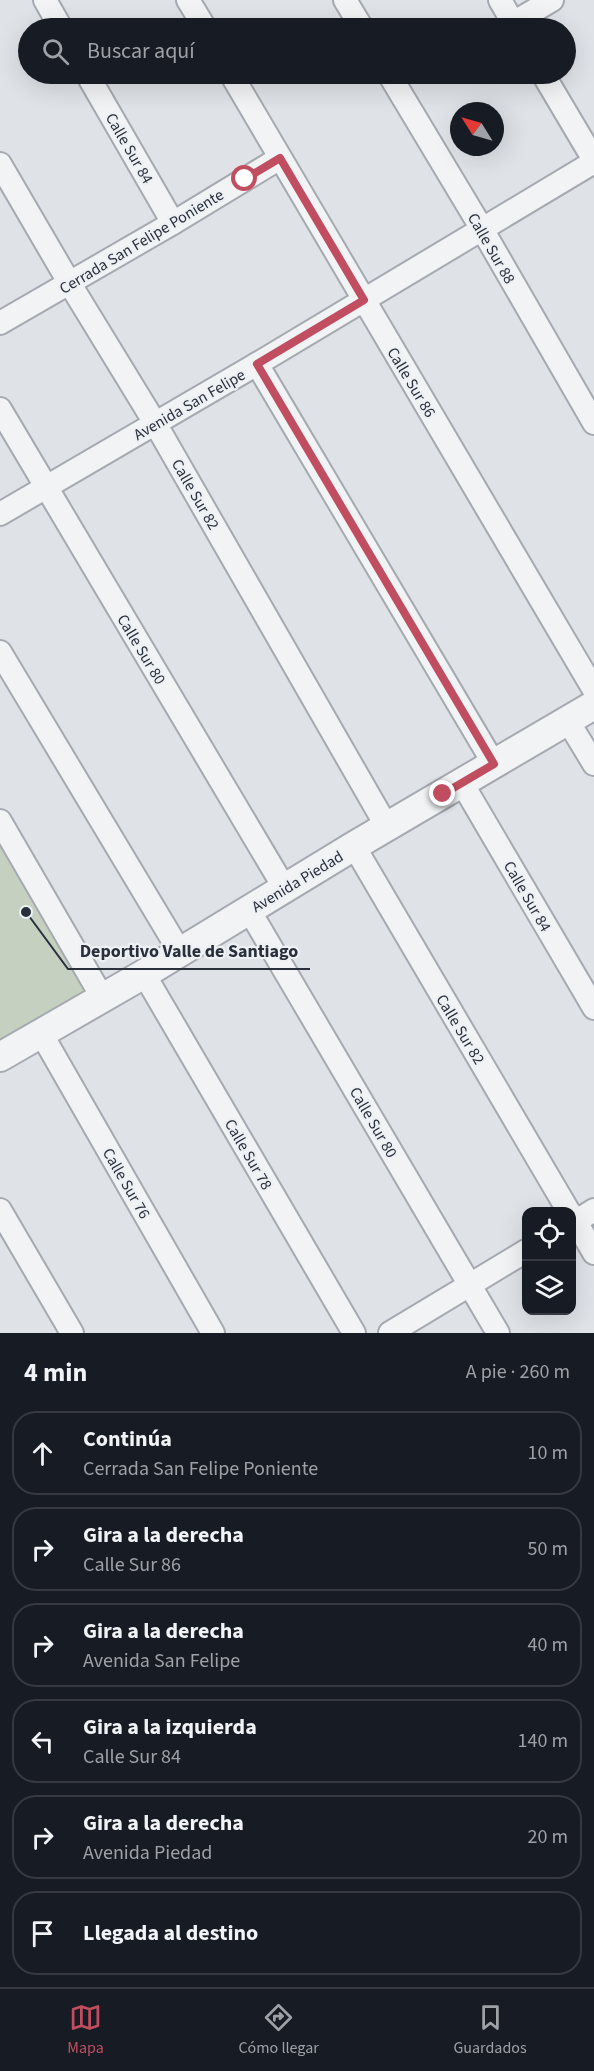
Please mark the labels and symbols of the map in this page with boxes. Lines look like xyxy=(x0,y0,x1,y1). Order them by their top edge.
north arrow xyxy=(450,102,504,156)
street label: Calle Sur 84 xyxy=(100,109,158,188)
route start xyxy=(231,165,257,191)
street label: Cerrada San Felipe Poniente xyxy=(55,184,228,300)
street label: Calle Sur 88 xyxy=(462,209,520,288)
street label: Calle Sur 86 xyxy=(382,343,441,422)
street label: Avenida San Felipe xyxy=(130,364,250,446)
street label: Calle Sur 82 xyxy=(166,455,224,534)
street label: Calle Sur 80 xyxy=(112,610,171,689)
route end xyxy=(429,780,455,806)
street label: Avenida Piedad xyxy=(247,846,348,918)
street label: Calle Sur 84 xyxy=(498,857,556,936)
callout: Deportivo Valle de Santiago xyxy=(68,933,310,969)
text: Deportivo Valle de Santiago xyxy=(80,939,298,964)
street label: Calle Sur 82 xyxy=(431,990,490,1069)
street label: Calle Sur 80 xyxy=(344,1083,402,1162)
street label: Calle Sur 78 xyxy=(219,1115,277,1194)
street label: Calle Sur 76 xyxy=(97,1144,155,1223)

